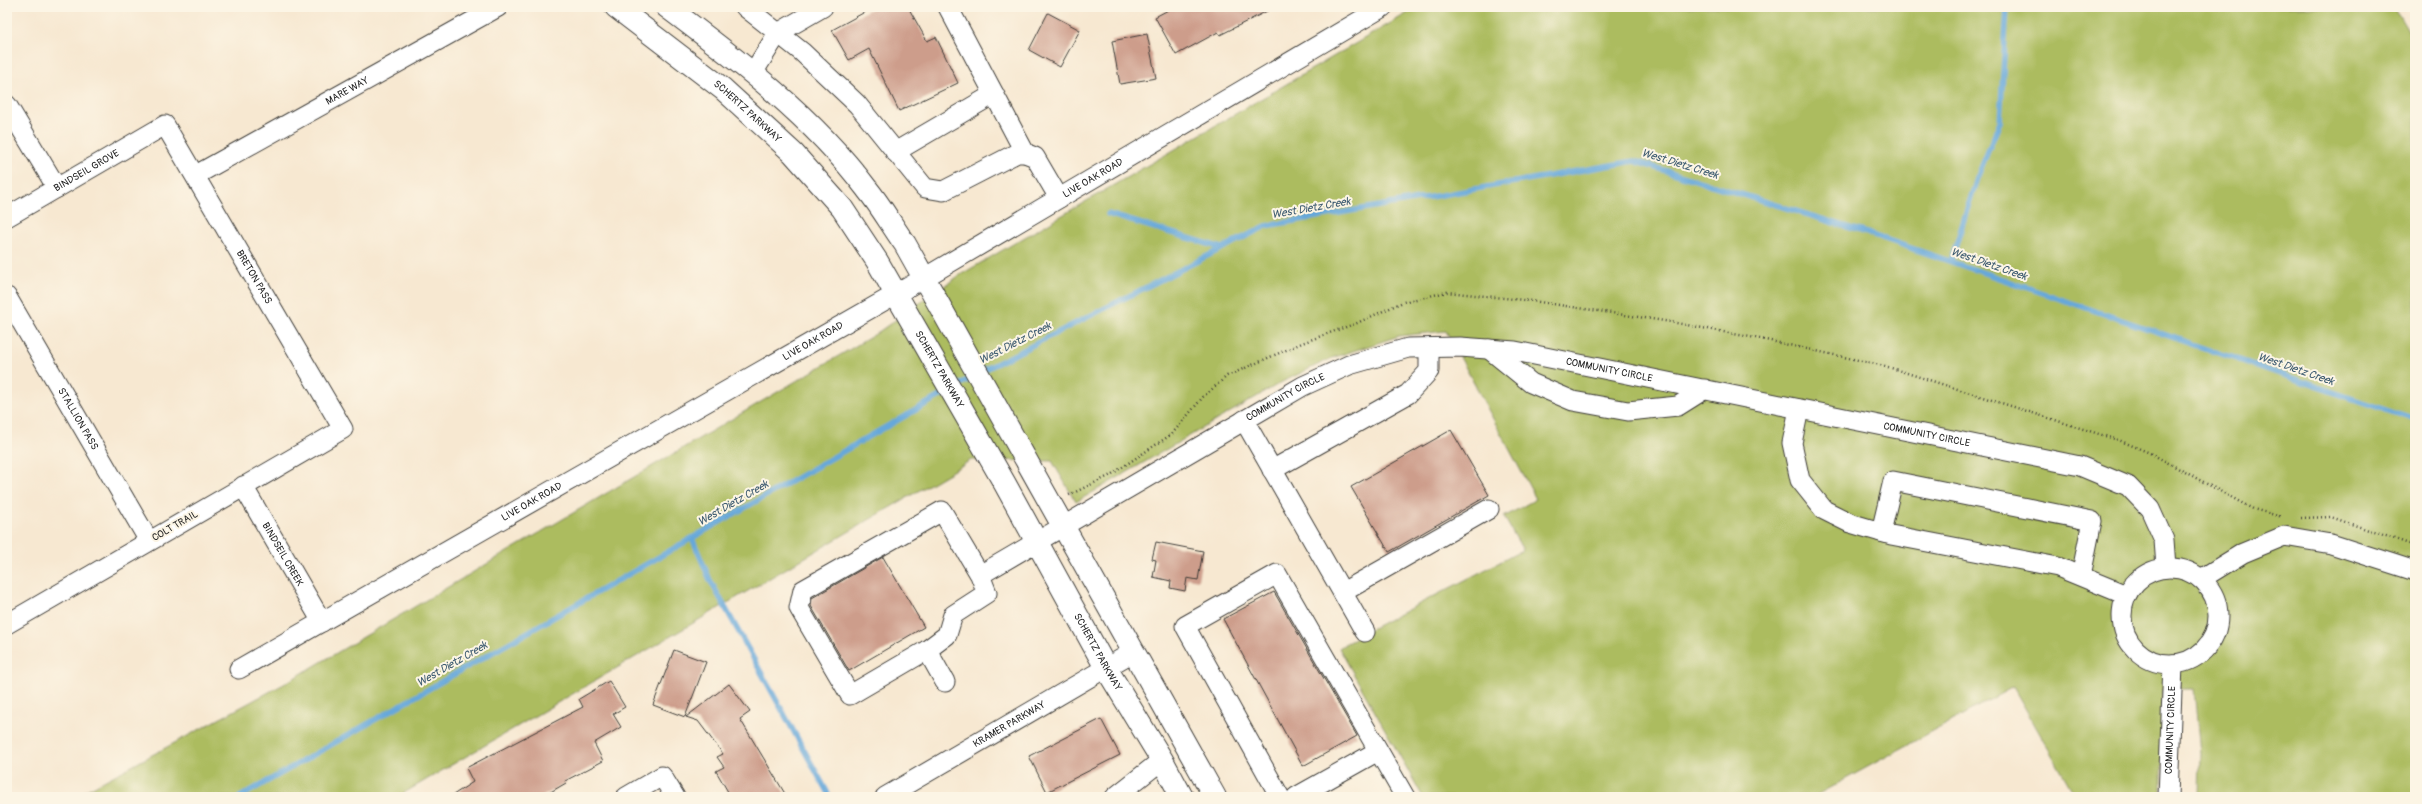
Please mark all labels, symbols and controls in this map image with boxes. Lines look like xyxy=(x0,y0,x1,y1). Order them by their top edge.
street label: MARE WAY xyxy=(324,74,371,108)
street label: SCHERTZ PARKWAY xyxy=(711,78,784,145)
water label: West Dietz Creek xyxy=(1640,146,1721,182)
street label: BINDSEIL GROVE xyxy=(52,147,121,194)
street label: LIVE OAK ROAD xyxy=(1061,156,1125,201)
water label: West Dietz Creek xyxy=(1271,194,1353,221)
water label: West Dietz Creek xyxy=(1949,245,2030,284)
street label: BRETON PASS xyxy=(234,248,274,306)
street label: LIVE OAK ROAD xyxy=(781,319,845,363)
water label: West Dietz Creek xyxy=(977,319,1055,367)
street label: SCHERTZ PARKWAY xyxy=(912,329,966,410)
water label: West Dietz Creek xyxy=(2256,350,2337,389)
street label: COMMUNITY CIRCLE xyxy=(1565,356,1654,385)
street label: COMMUNITY CIRCLE xyxy=(1244,371,1327,424)
street label: STALLION PASS xyxy=(55,386,101,452)
street label: COMMUNITY CIRCLE xyxy=(1882,420,1971,449)
water label: West Dietz Creek xyxy=(695,477,772,528)
street label: LIVE OAK ROAD xyxy=(499,480,564,524)
street label: COLT TRAIL xyxy=(150,508,200,544)
street label: BINDSEIL CREEK xyxy=(260,520,306,588)
street label: SCHERTZ PARKWAY xyxy=(1071,611,1125,693)
water label: West Dietz Creek xyxy=(414,638,491,689)
street label: COMMUNITY CIRCLE xyxy=(2163,686,2178,774)
street label: KRAMER PARKWAY xyxy=(971,698,1048,750)

